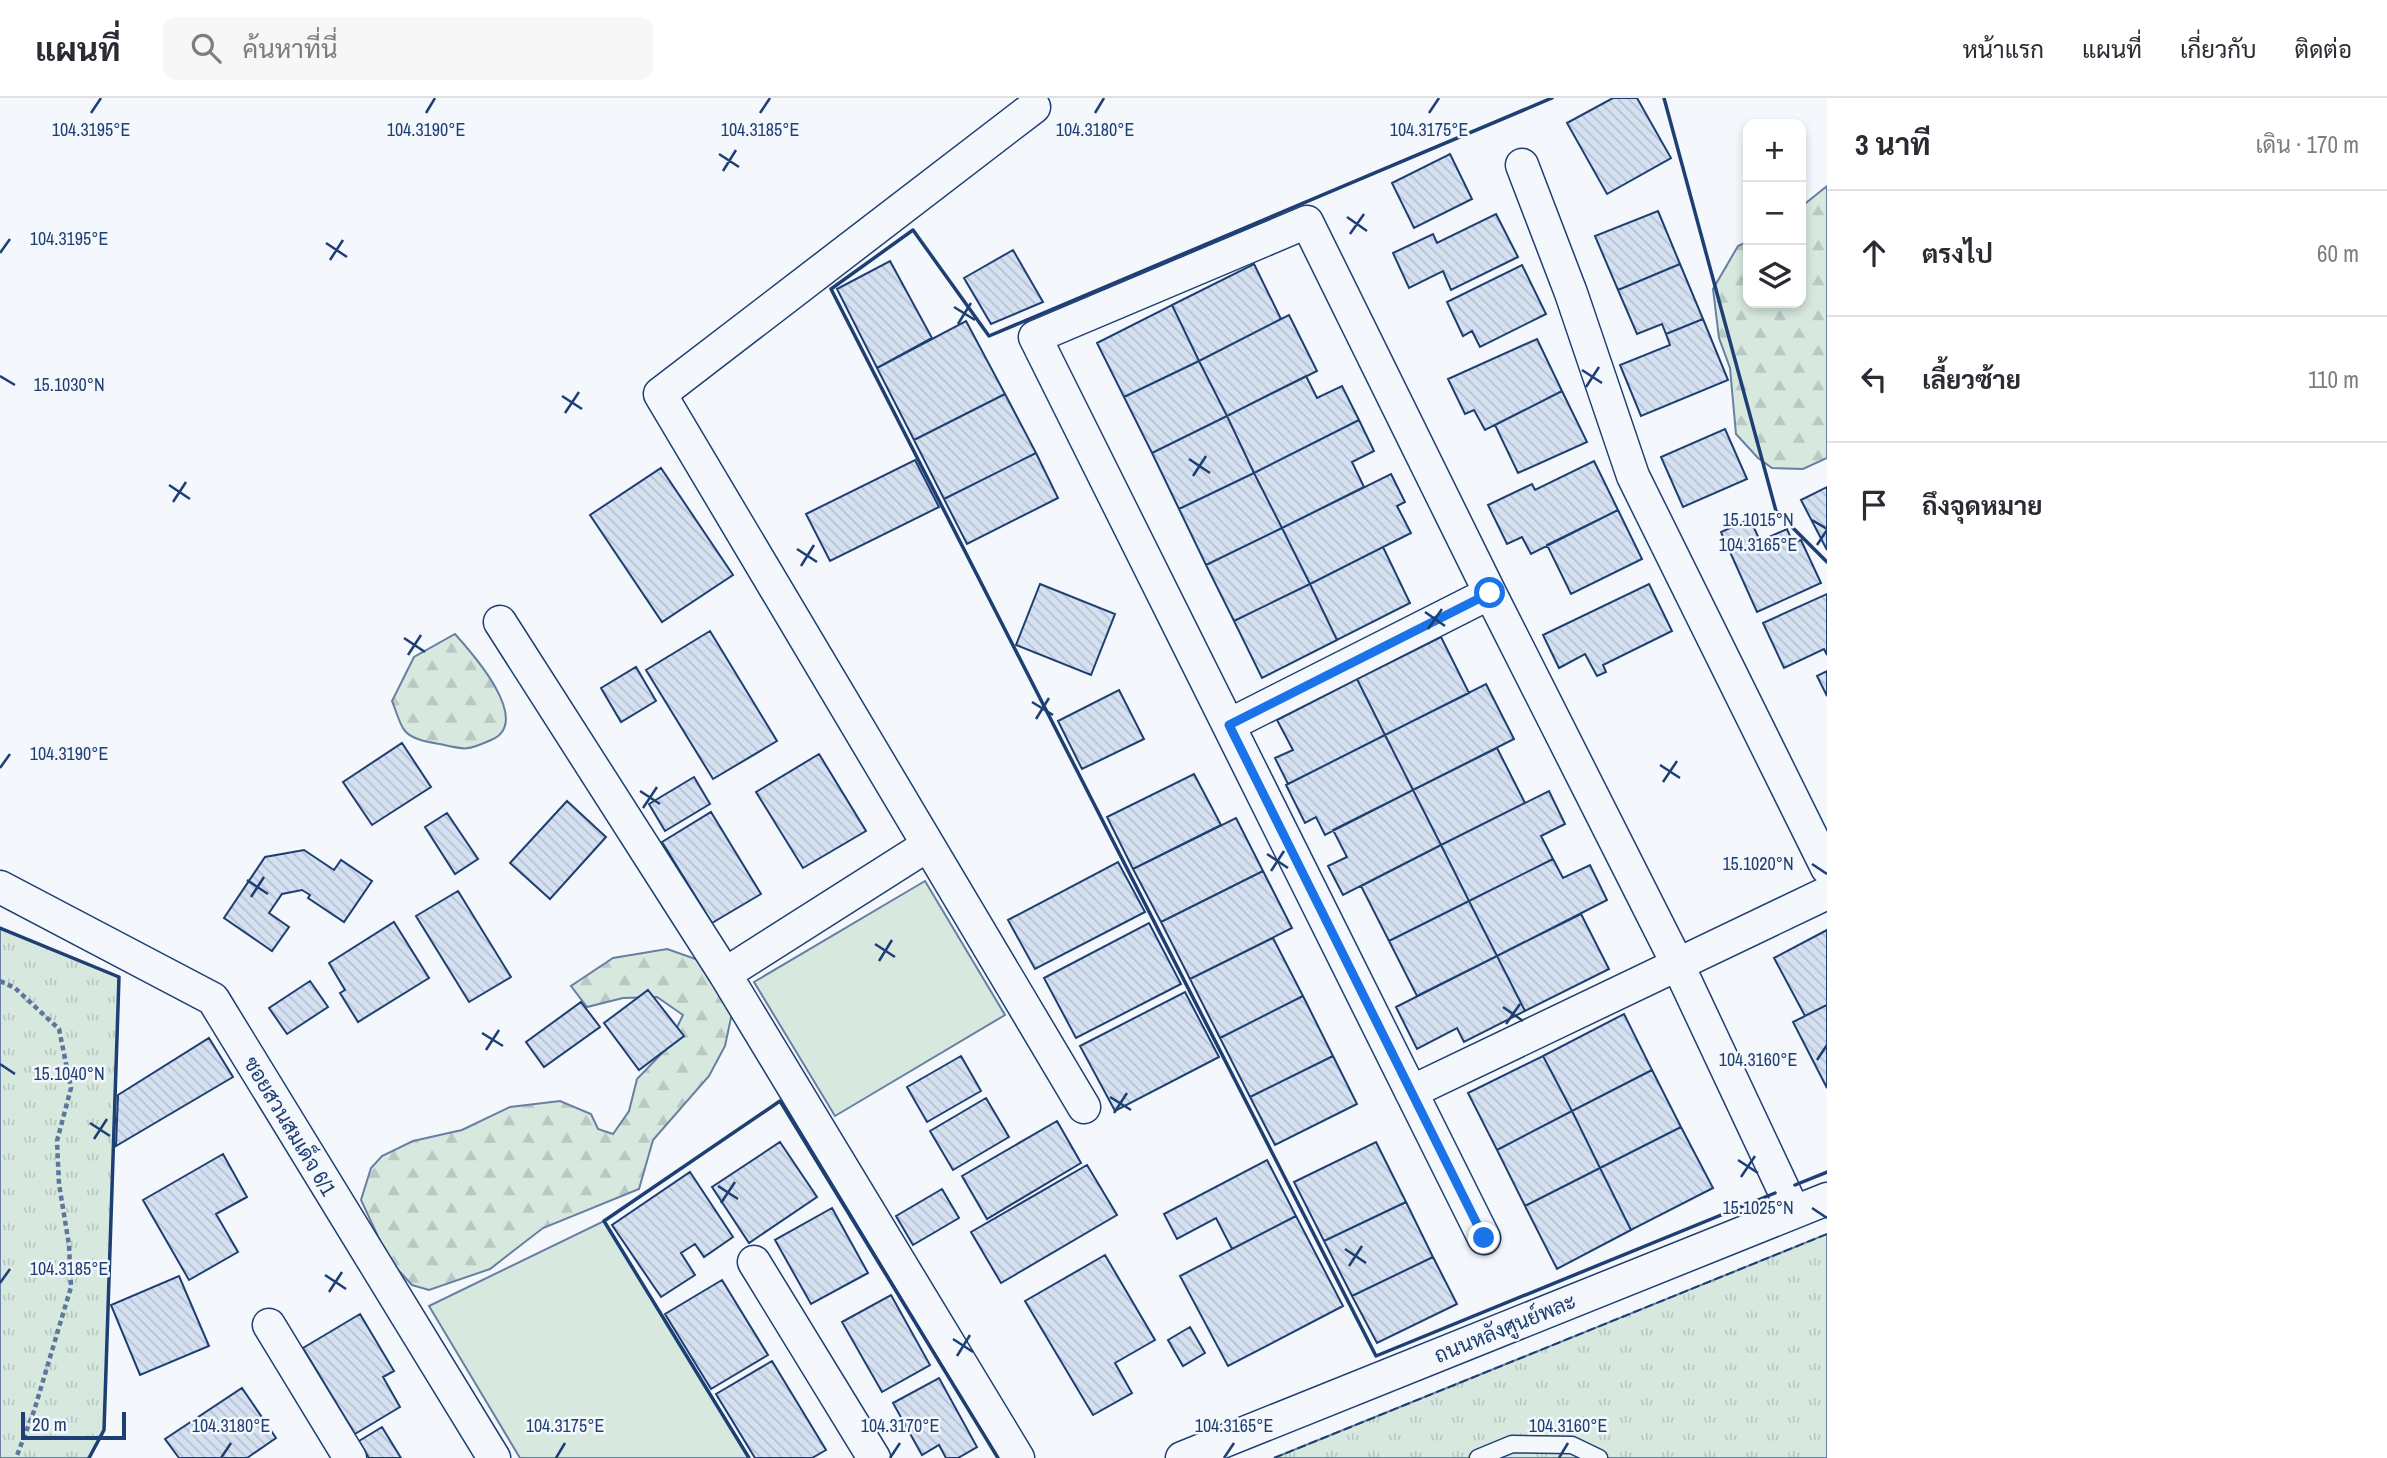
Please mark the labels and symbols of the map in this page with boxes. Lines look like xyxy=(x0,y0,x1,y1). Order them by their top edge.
text: 104.3195°E xyxy=(52,117,130,142)
text: 104.3190°E xyxy=(387,117,465,142)
text: 104.3185°E xyxy=(721,117,799,142)
text: 104.3180°E xyxy=(1056,117,1134,142)
text: 104.3175°E xyxy=(1390,117,1468,142)
text: 104.3195°E xyxy=(30,226,108,251)
text: 15.1030°N xyxy=(33,372,105,397)
text: 15.1015°N xyxy=(1722,507,1794,532)
text: 104.3165°E xyxy=(1719,532,1797,557)
route start xyxy=(1474,577,1505,608)
text: 104.3190°E xyxy=(30,741,108,766)
text: 15.1020°N xyxy=(1722,851,1794,876)
text: 104.3160°E xyxy=(1719,1047,1797,1072)
street label: ซอยสวนสมเด็จ 6/1 xyxy=(237,1051,343,1202)
text: 15.1040°N xyxy=(33,1061,105,1086)
text: 15.1025°N xyxy=(1722,1195,1794,1220)
route end xyxy=(1468,1222,1499,1253)
text: 104.3185°E xyxy=(30,1256,108,1281)
street label: ถนนหลังศูนย์พละ xyxy=(1430,1286,1581,1371)
scale bar xyxy=(21,1409,126,1441)
text: 104.3180°E xyxy=(192,1413,270,1438)
text: 104.3175°E xyxy=(526,1413,604,1438)
text: 104.3170°E xyxy=(861,1413,939,1438)
text: 104.3165°E xyxy=(1195,1413,1273,1438)
text: 104.3160°E xyxy=(1529,1413,1607,1438)

